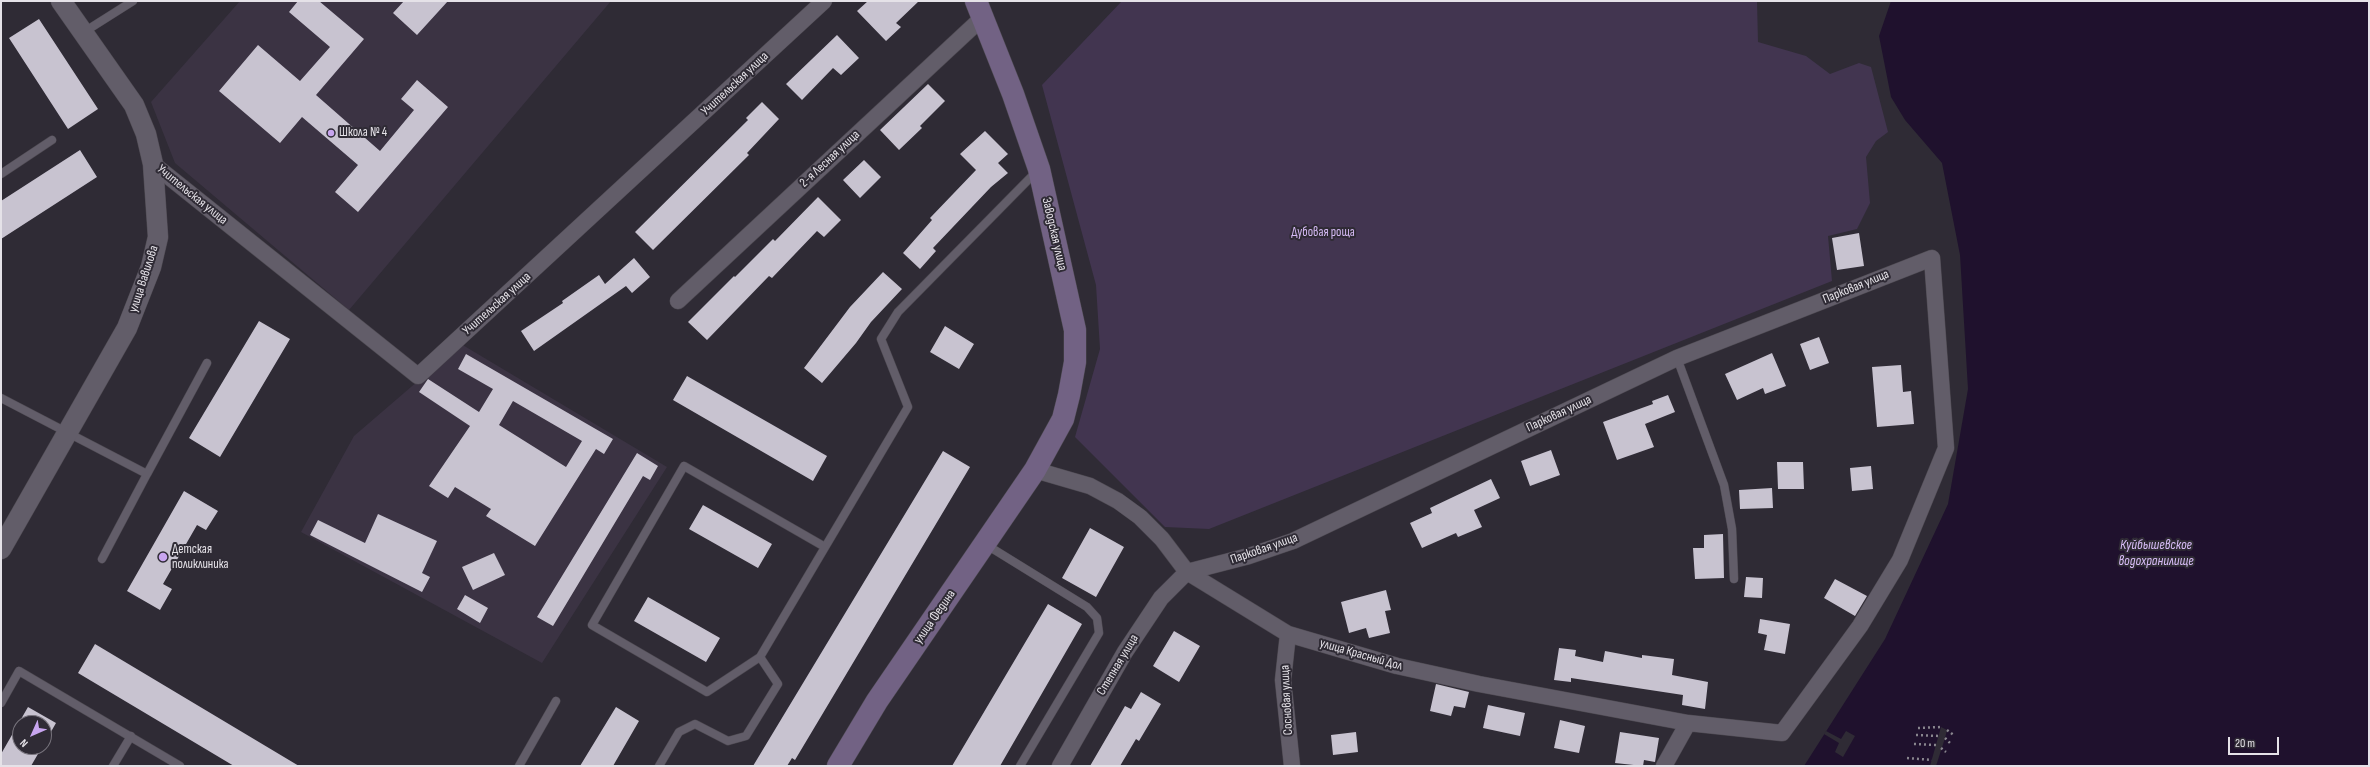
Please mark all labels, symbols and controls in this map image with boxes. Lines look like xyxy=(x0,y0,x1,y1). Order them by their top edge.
street label: Учительская улица xyxy=(698,49,772,119)
place label: Школа № 4 xyxy=(339,125,387,141)
street label: 2-я Лесная улица xyxy=(797,127,863,191)
marker: Школа № 4 xyxy=(326,128,336,138)
street label: Учительская улица xyxy=(154,162,230,228)
street label: Заводская улица xyxy=(1038,196,1070,272)
park label: Дубовая роща xyxy=(1291,225,1355,241)
street label: улица Вавилова xyxy=(126,244,162,314)
street label: Парковая улица xyxy=(1821,267,1891,307)
street label: Учительская улица xyxy=(460,269,534,339)
street label: Парковая улица xyxy=(1524,392,1594,436)
street label: Парковая улица xyxy=(1228,530,1300,568)
water label: Куйбышевское водохранилище xyxy=(2118,537,2194,570)
place label: Детская поликлиника xyxy=(172,542,229,573)
marker: Детская поликлиника xyxy=(157,551,169,563)
street label: улица Федина xyxy=(911,587,959,647)
street label: Степная улица xyxy=(1094,632,1142,698)
street label: улица Красный Дол xyxy=(1318,636,1404,674)
street label: Сосновая улица xyxy=(1277,664,1297,736)
north arrow xyxy=(12,715,52,755)
scale bar xyxy=(2230,729,2281,755)
text: N xyxy=(17,736,31,750)
text: 20 m xyxy=(2235,736,2255,751)

